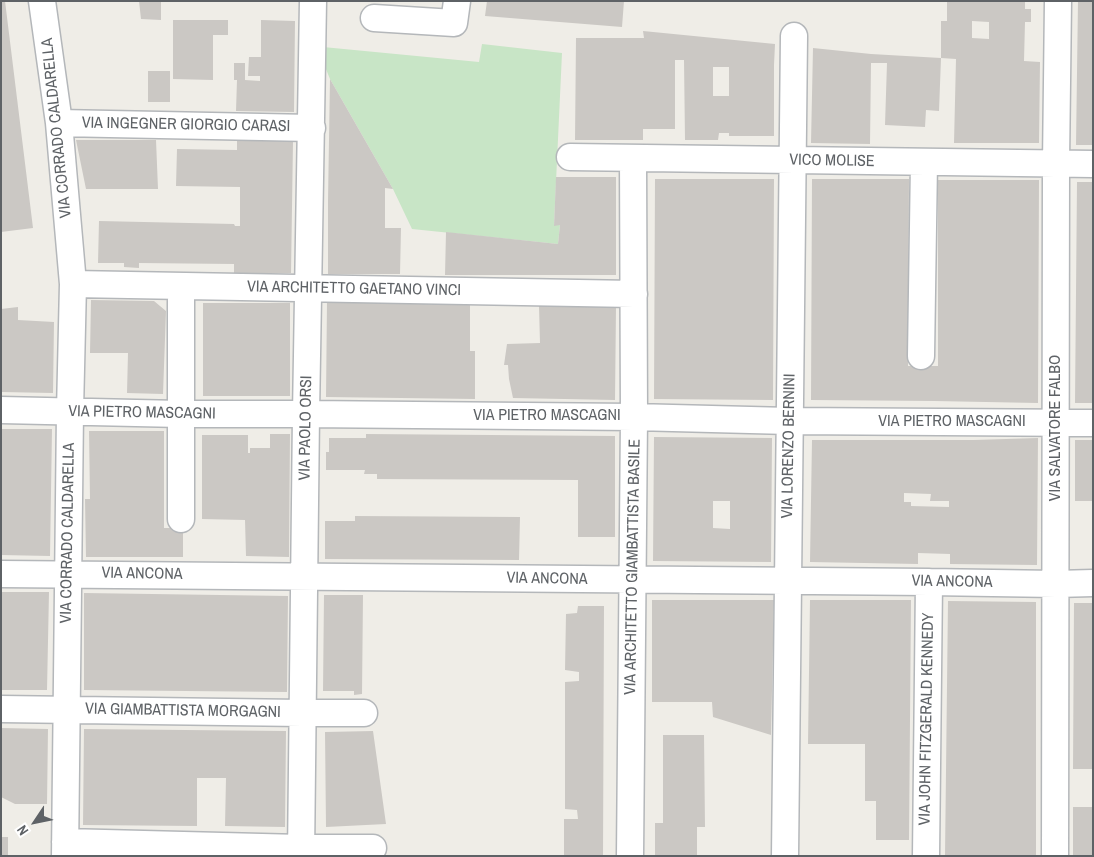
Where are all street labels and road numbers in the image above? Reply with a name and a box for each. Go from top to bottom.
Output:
street label: VIA CORRADO CALDARELLA [38,37,76,219]
street label: VIA INGEGNER GIORGIO CARASI [82,114,290,136]
street label: VICO MOLISE [789,151,875,171]
street label: VIA ARCHITETTO GAETANO VINCI [247,278,461,300]
street label: VIA SALVATORE FALBO [1046,355,1066,501]
street label: VIA LORENZO BERNINI [778,373,800,519]
street label: VIA PAOLO ORSI [295,375,317,481]
street label: VIA PIETRO MASCAGNI [68,402,216,424]
street label: VIA PIETRO MASCAGNI [473,406,621,426]
street label: VIA PIETRO MASCAGNI [878,412,1026,432]
street label: VIA ARCHITETTO GIAMBATTISTA BASILE [621,439,645,695]
street label: VIA CORRADO CALDARELLA [57,442,79,624]
street label: VIA ANCONA [101,564,183,584]
street label: VIA ANCONA [506,569,588,589]
street label: VIA ANCONA [911,572,993,592]
street label: VIA JOHN FITZGERALD KENNEDY [916,612,938,826]
street label: VIA GIAMBATTISTA MORGAGNI [85,700,281,722]

